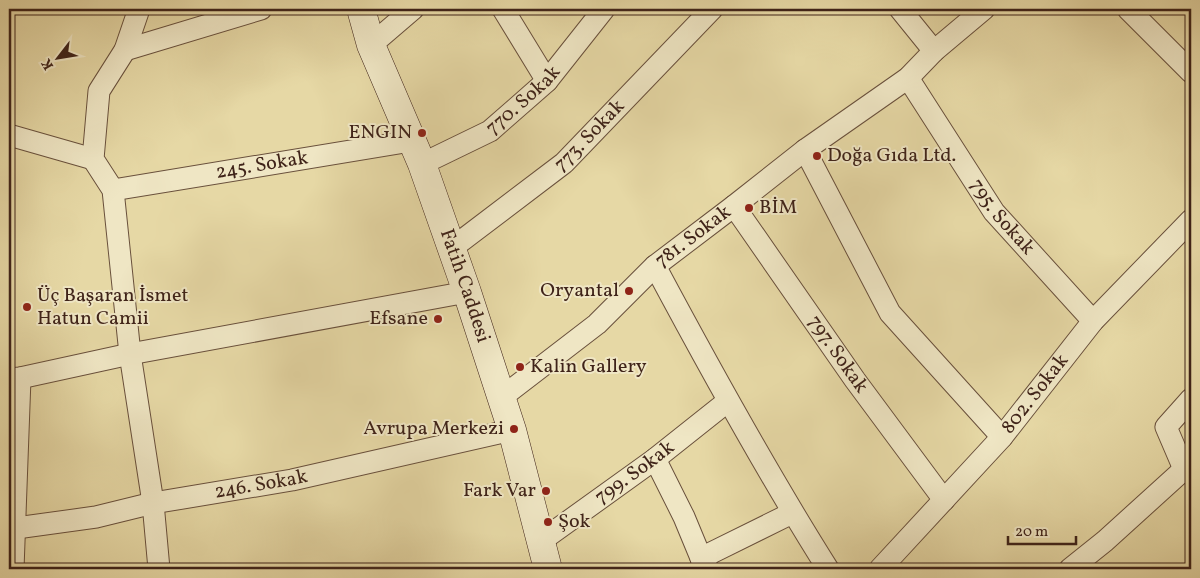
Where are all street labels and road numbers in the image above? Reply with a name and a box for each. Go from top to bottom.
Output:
street label: 770. Sokak [480,60,568,142]
street label: 773. Sokak [549,93,632,179]
street label: 245. Sokak [214,144,310,187]
street label: 795. Sokak [962,173,1041,262]
street label: 781. Sokak [649,199,737,275]
street label: Fatih Caddesi [432,225,497,347]
street label: 797. Sokak [800,310,875,400]
street label: 802. Sokak [995,348,1076,440]
street label: 799. Sokak [589,434,681,512]
street label: 246. Sokak [212,463,310,507]

